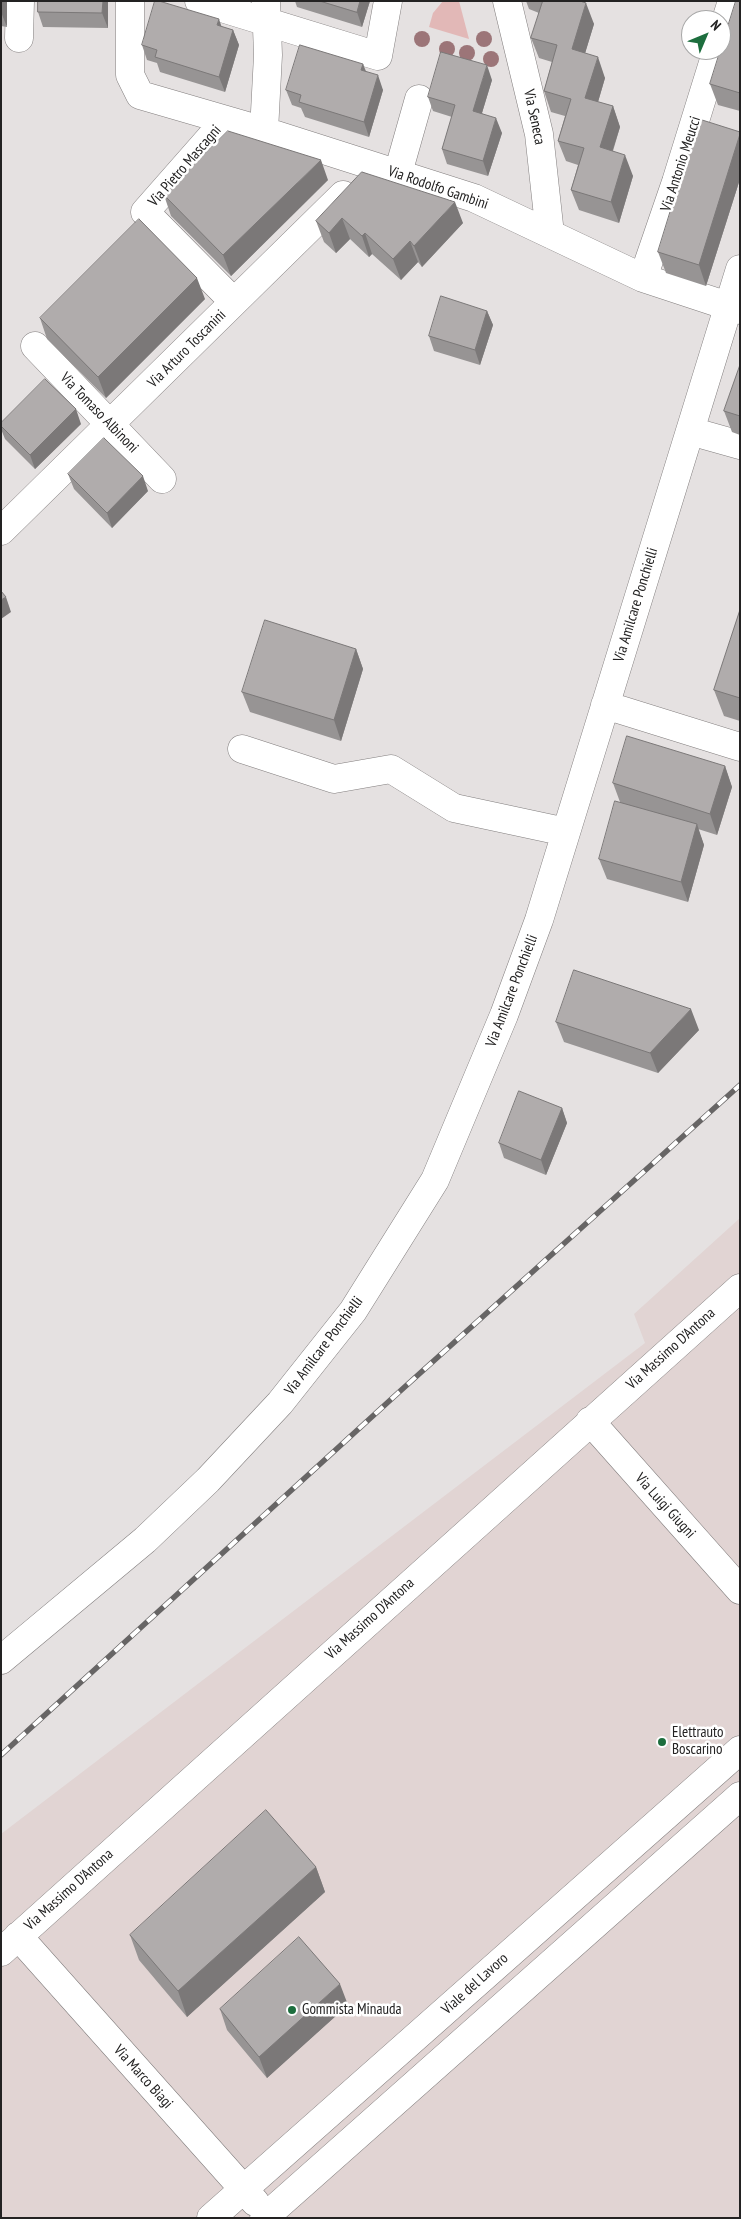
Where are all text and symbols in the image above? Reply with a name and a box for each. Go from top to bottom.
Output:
north arrow [681,10,731,60]
text: N [707,16,725,34]
street label: Via Seneca [519,88,549,146]
street label: Via Antonio Meucci [657,114,705,214]
street label: Via Pietro Mascagni [145,122,225,210]
street label: Via Rodolfo Gambini [385,162,491,214]
street label: Via Arturo Toscanini [144,306,230,392]
street label: Via Tomaso Albinoni [56,369,142,457]
street label: Via Amilcare Ponchielli [610,546,662,664]
street label: Via Amilcare Ponchielli [482,932,542,1050]
street label: Via Amilcare Ponchielli [281,1293,367,1399]
street label: Via Massimo D'Antona [623,1304,719,1394]
street label: Via Luigi Giugni [631,1470,699,1542]
street label: Via Massimo D'Antona [322,1574,418,1664]
place label: Elettrauto Boscarino [672,1724,723,1759]
marker: Elettrauto Boscarino [656,1736,668,1748]
street label: Via Massimo D'Antona [21,1845,117,1935]
street label: Viale del Lavoro [438,1949,512,2019]
place label: Gommista Minauda [302,2001,401,2019]
marker: Gommista Minauda [286,2004,298,2016]
street label: Via Marco Biagi [110,2041,176,2113]

